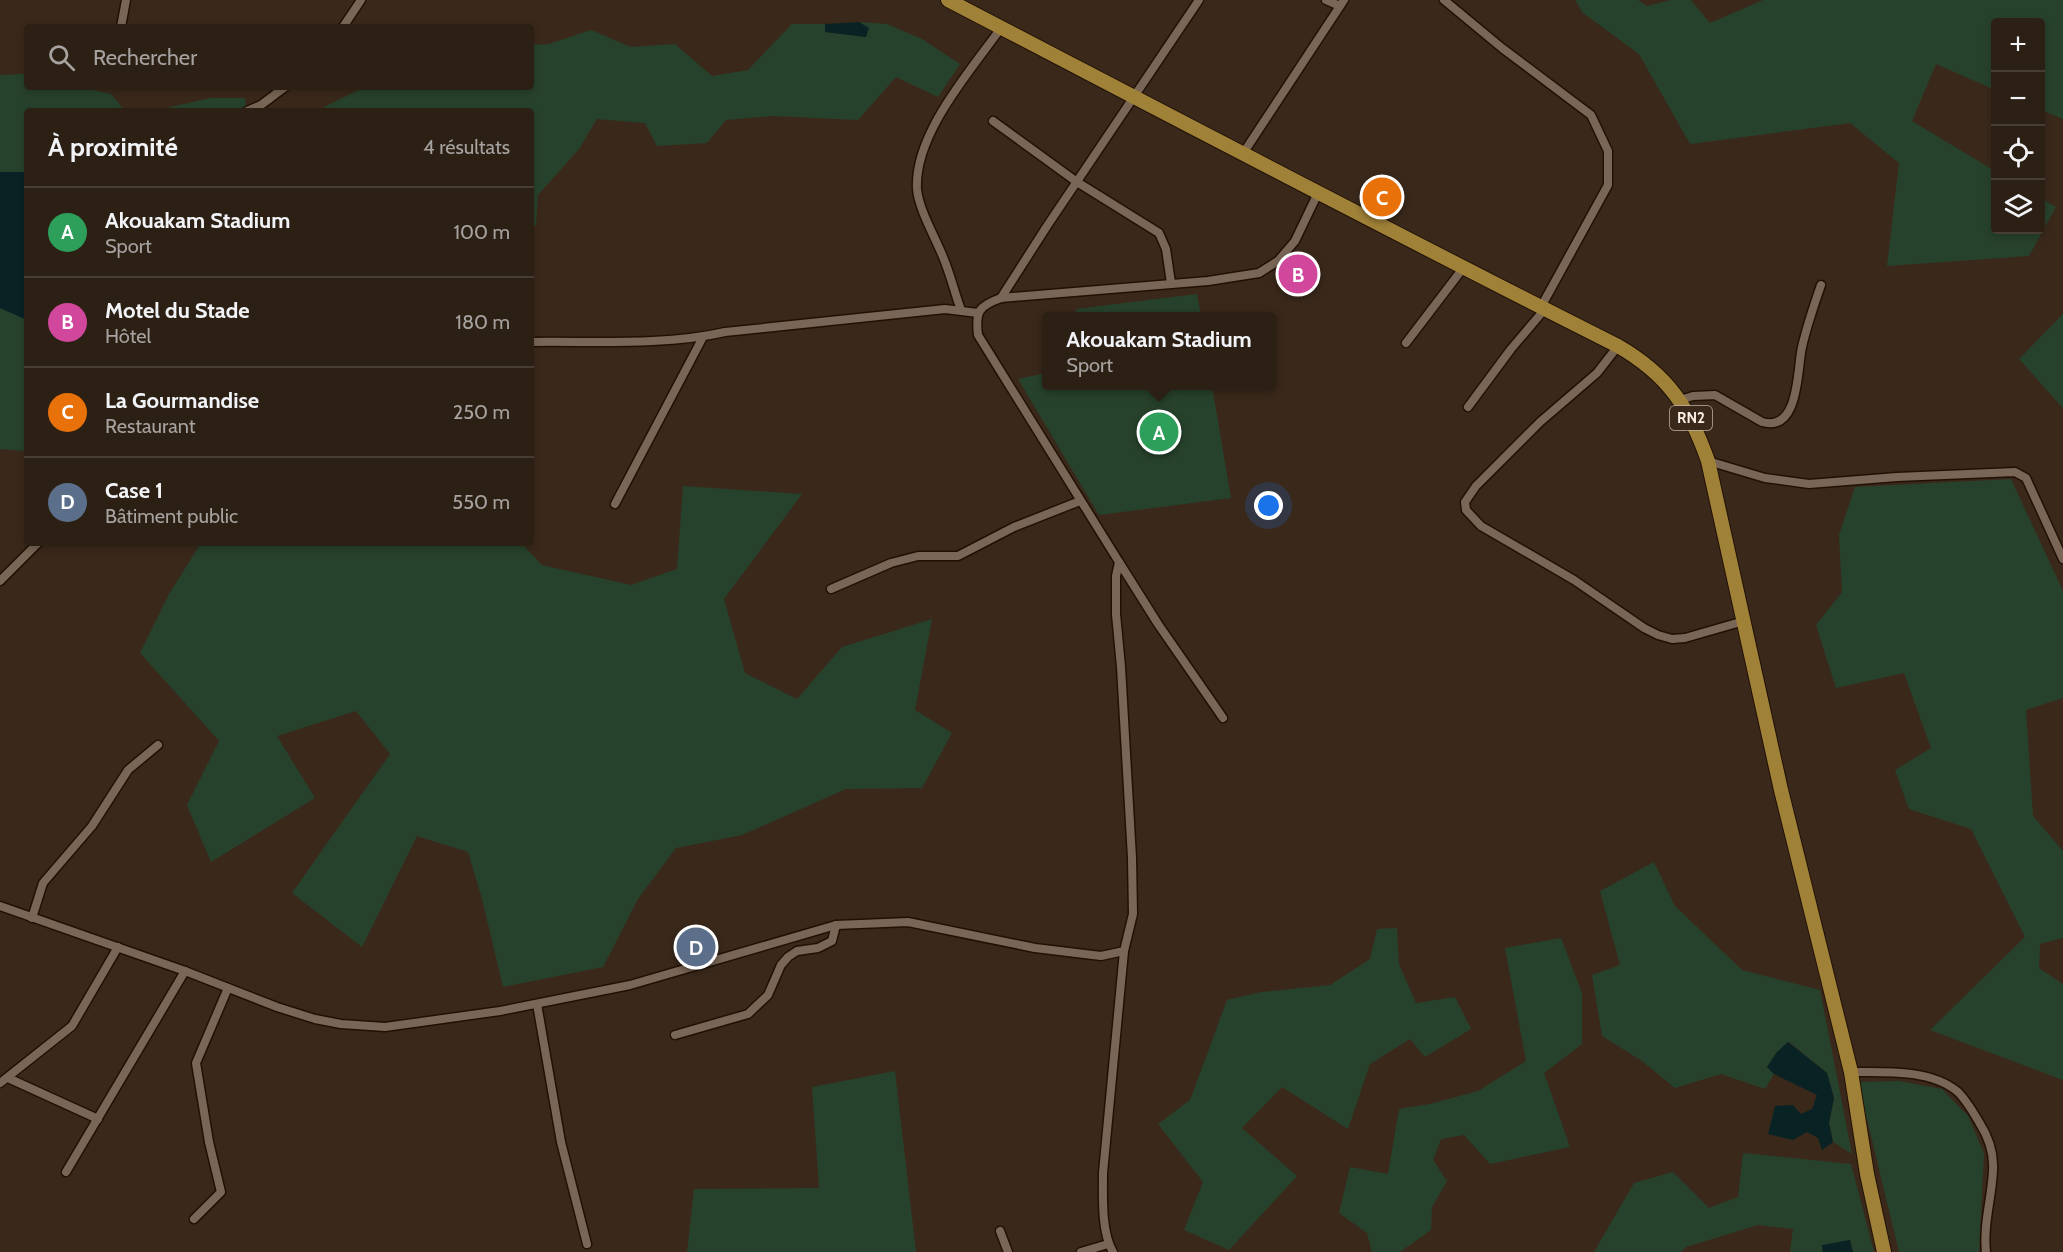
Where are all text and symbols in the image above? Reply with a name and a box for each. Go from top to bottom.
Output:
map controls [1991,18,2045,234]
button: + [1991,18,2045,72]
search box [24,24,534,90]
icon: search [45,41,78,74]
text: Rechercher [93,44,197,71]
button: − [1991,72,2045,126]
button: locate [1991,126,2045,180]
text: À proximité [48,131,178,163]
text: 4 résultats [423,135,510,159]
pin: C [1362,174,1402,220]
button: layers [1991,180,2045,234]
text: Akouakam Stadium [105,207,290,234]
text: A [61,220,74,244]
text: 100 m [454,220,510,244]
text: Sport [105,234,152,258]
pin: B [1278,252,1318,296]
text: Motel du Stade [105,297,250,324]
text: B [61,310,74,334]
text: 180 m [455,310,510,334]
popup [1042,312,1276,390]
text: Hôtel [105,324,151,348]
text: Akouakam Stadium [1066,326,1252,353]
text: Sport [1066,353,1113,377]
text: La Gourmandise [105,387,259,414]
text: C [61,400,74,424]
text: 250 m [453,400,510,424]
road number: RN2 [1670,406,1712,430]
pin: A [1140,410,1178,454]
text: Restaurant [105,414,196,438]
text: Case 1 [105,477,163,504]
text: D [60,490,75,514]
text: 550 m [452,490,510,514]
your location [1254,491,1283,520]
text: Bâtiment public [105,504,238,528]
pin: D [676,924,716,970]

